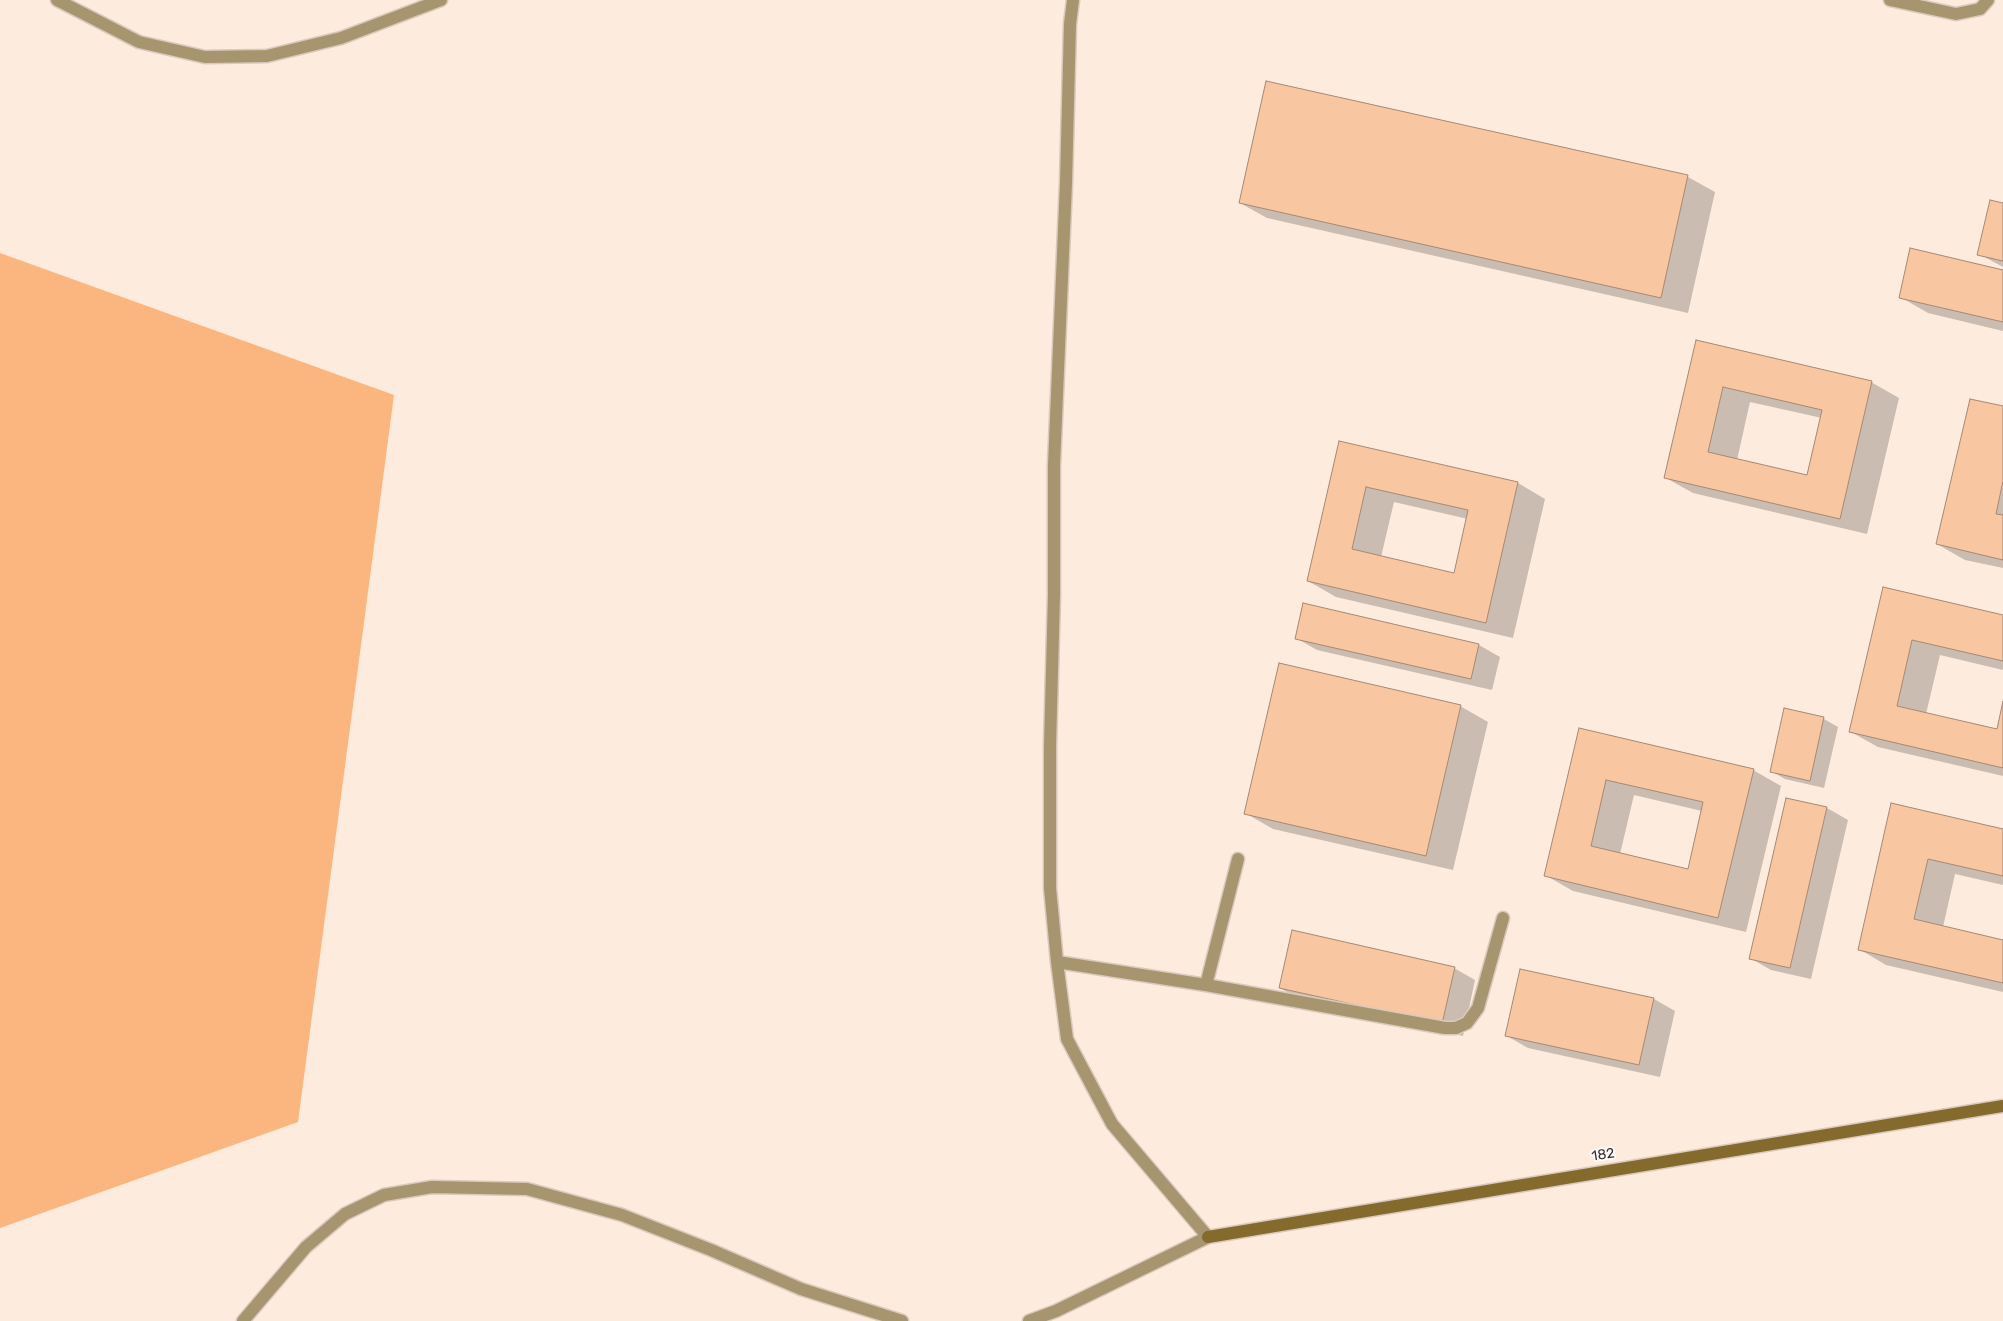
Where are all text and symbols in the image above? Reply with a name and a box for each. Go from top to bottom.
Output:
street label: 182 [1590,1145,1616,1165]

